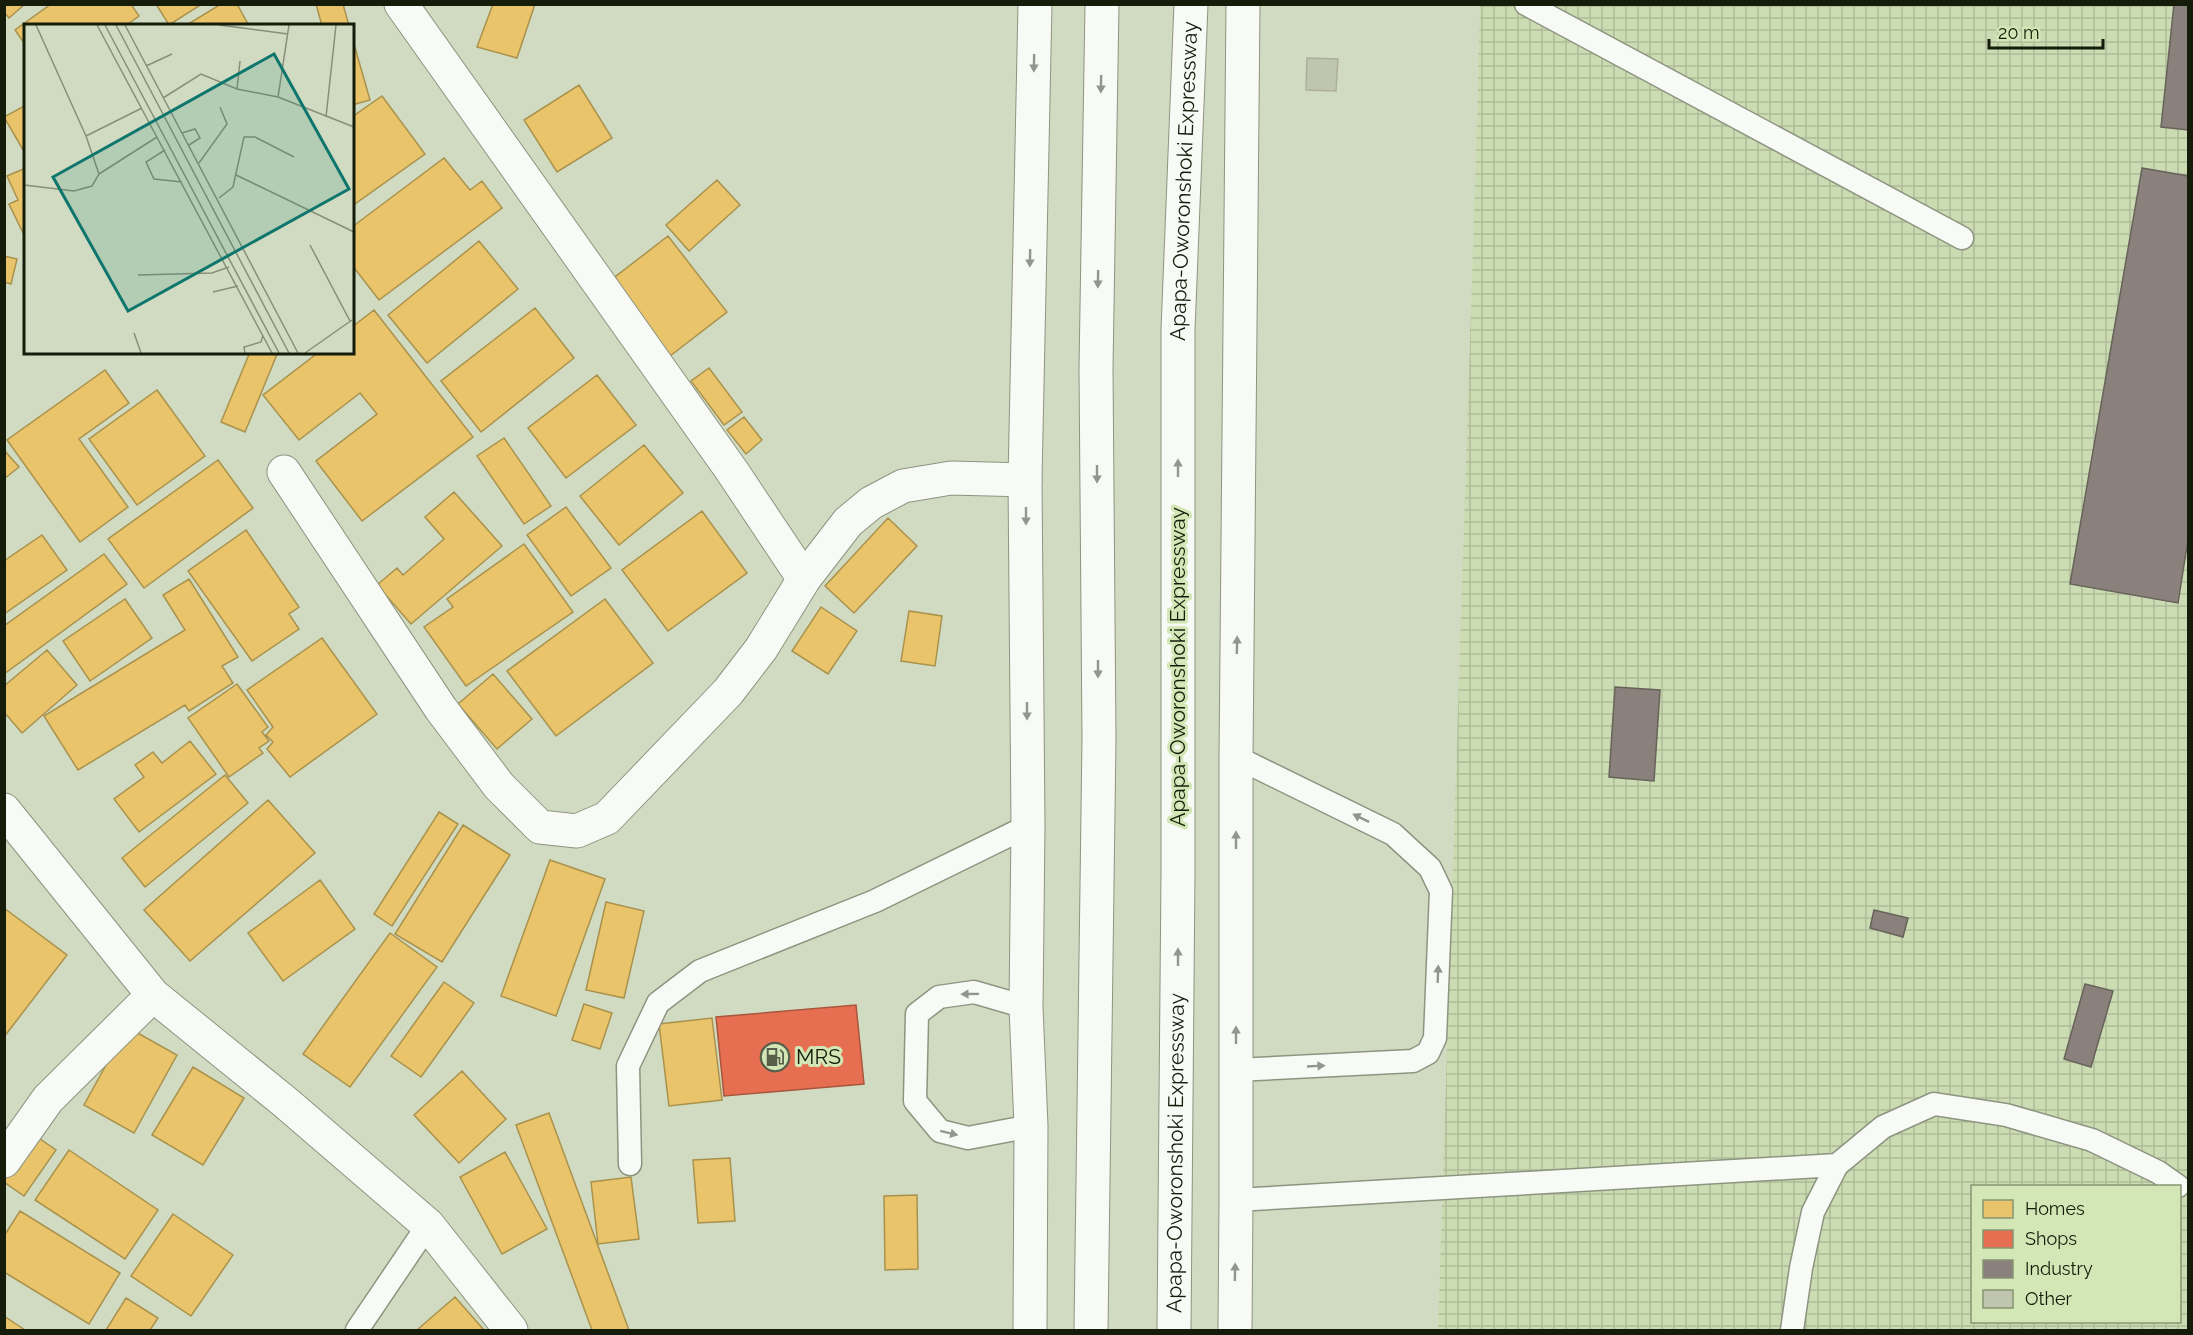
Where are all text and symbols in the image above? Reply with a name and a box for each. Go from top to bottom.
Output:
scale bar [1989,12,2103,50]
street label: Apapa-Oworonshoki Expressway [1165,21,1202,341]
text: 20 m [1998,22,2040,43]
inset map [24,24,354,354]
one-way arrow [1029,53,1038,72]
one-way arrow [1096,74,1106,93]
one-way arrow [1025,248,1035,267]
one-way arrow [1093,269,1102,288]
one-way arrow [1173,459,1183,478]
one-way arrow [1092,464,1102,483]
one-way arrow [1021,506,1030,525]
street label: Apapa-Oworonshoki Expressway [1165,507,1190,827]
one-way arrow [1232,636,1242,655]
one-way arrow [1093,659,1103,678]
one-way arrow [1022,701,1032,720]
one-way arrow [1353,813,1370,822]
one-way arrow [1231,831,1241,850]
one-way arrow [1173,948,1183,967]
one-way arrow [1433,965,1443,984]
one-way arrow [960,989,979,999]
street label: Apapa-Oworonshoki Expressway [1161,993,1189,1313]
one-way arrow [1231,1026,1241,1045]
fuel station icon: MRS [759,1041,791,1073]
place label: MRS [796,1044,841,1069]
one-way arrow [1306,1061,1325,1070]
one-way arrow [940,1129,958,1139]
legend [1971,1185,2181,1323]
text: Homes [2025,1198,2085,1219]
text: Shops [2025,1228,2077,1249]
text: Industry [2025,1258,2093,1279]
one-way arrow [1231,1263,1240,1282]
text: Other [2025,1288,2073,1309]

